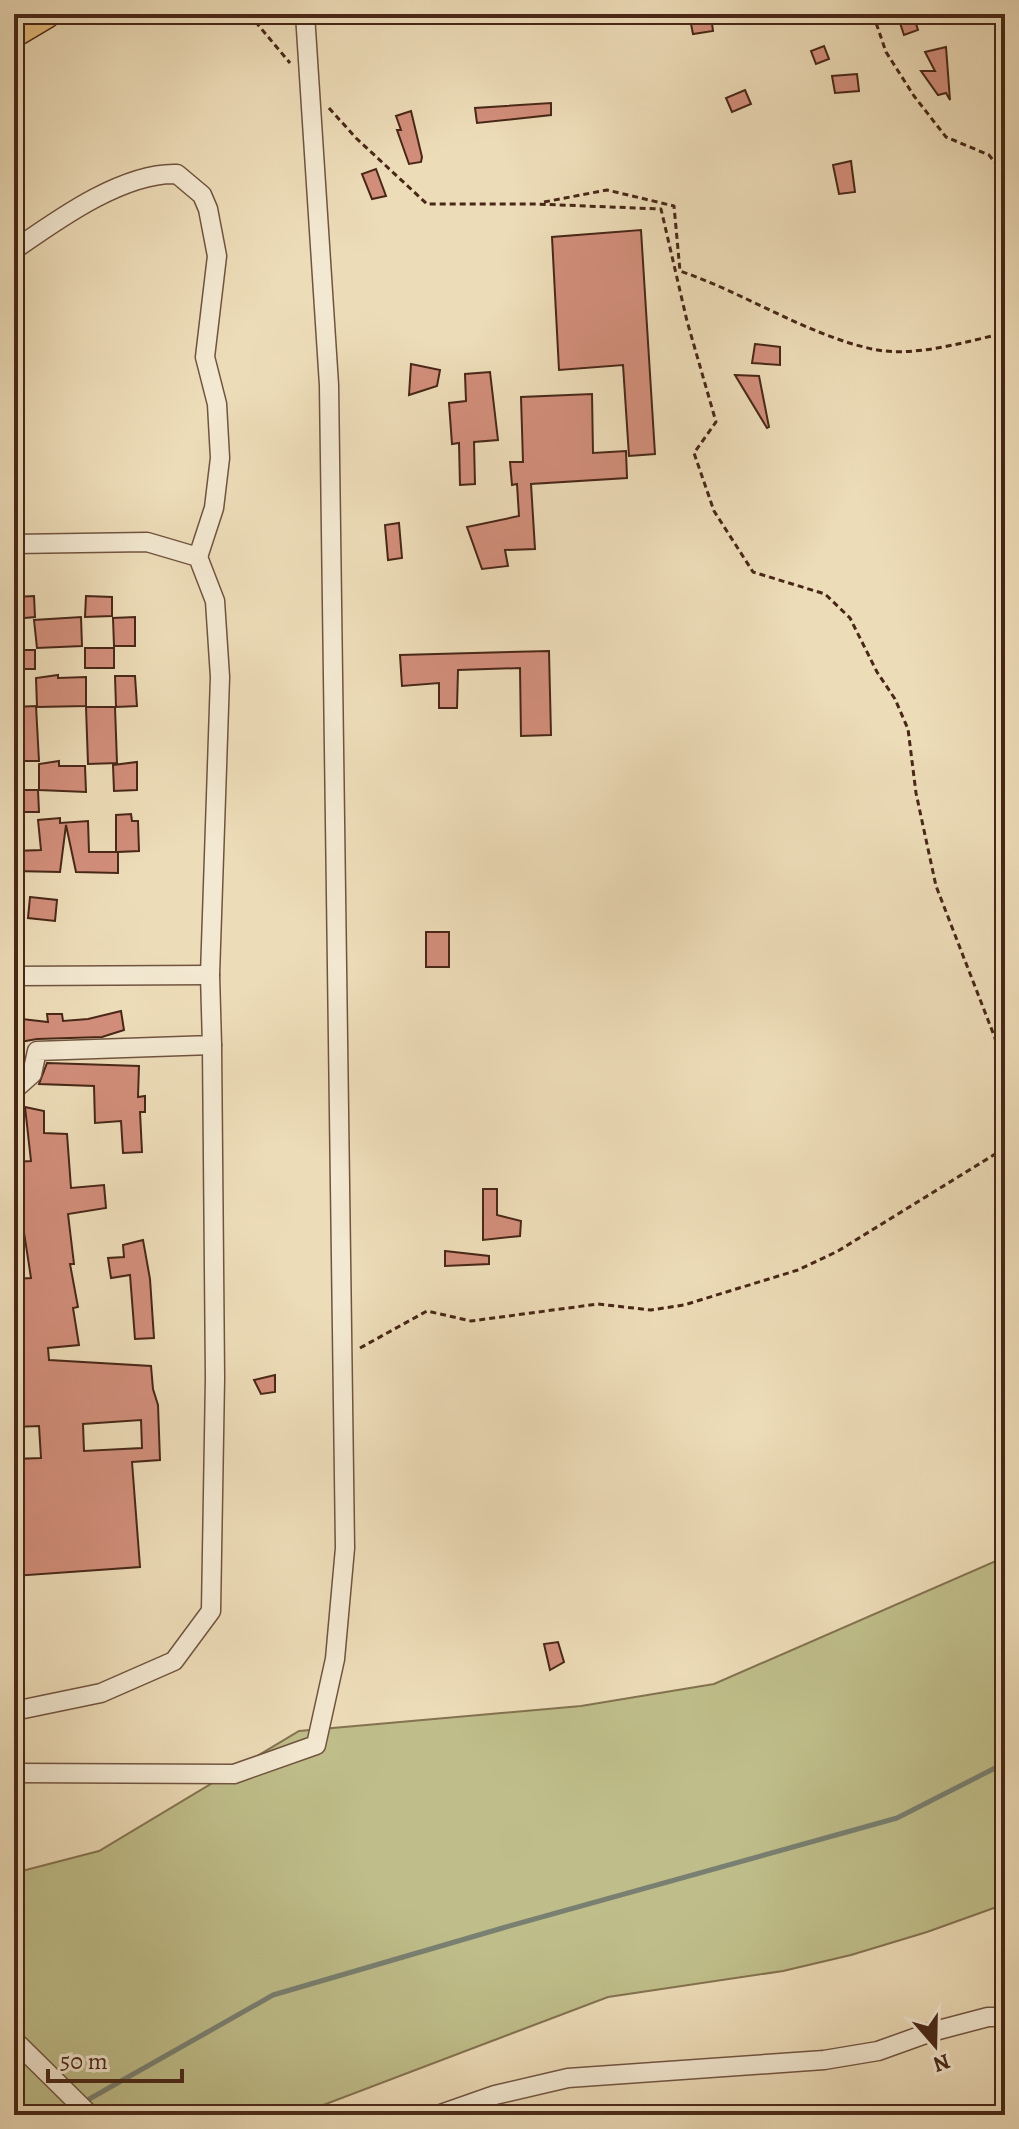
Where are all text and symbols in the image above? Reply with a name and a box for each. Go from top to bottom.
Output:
north arrow [895,2005,975,2085]
scale bar [48,2033,182,2083]
text: 50 m [60,2045,108,2077]
text: N [929,2046,954,2080]

